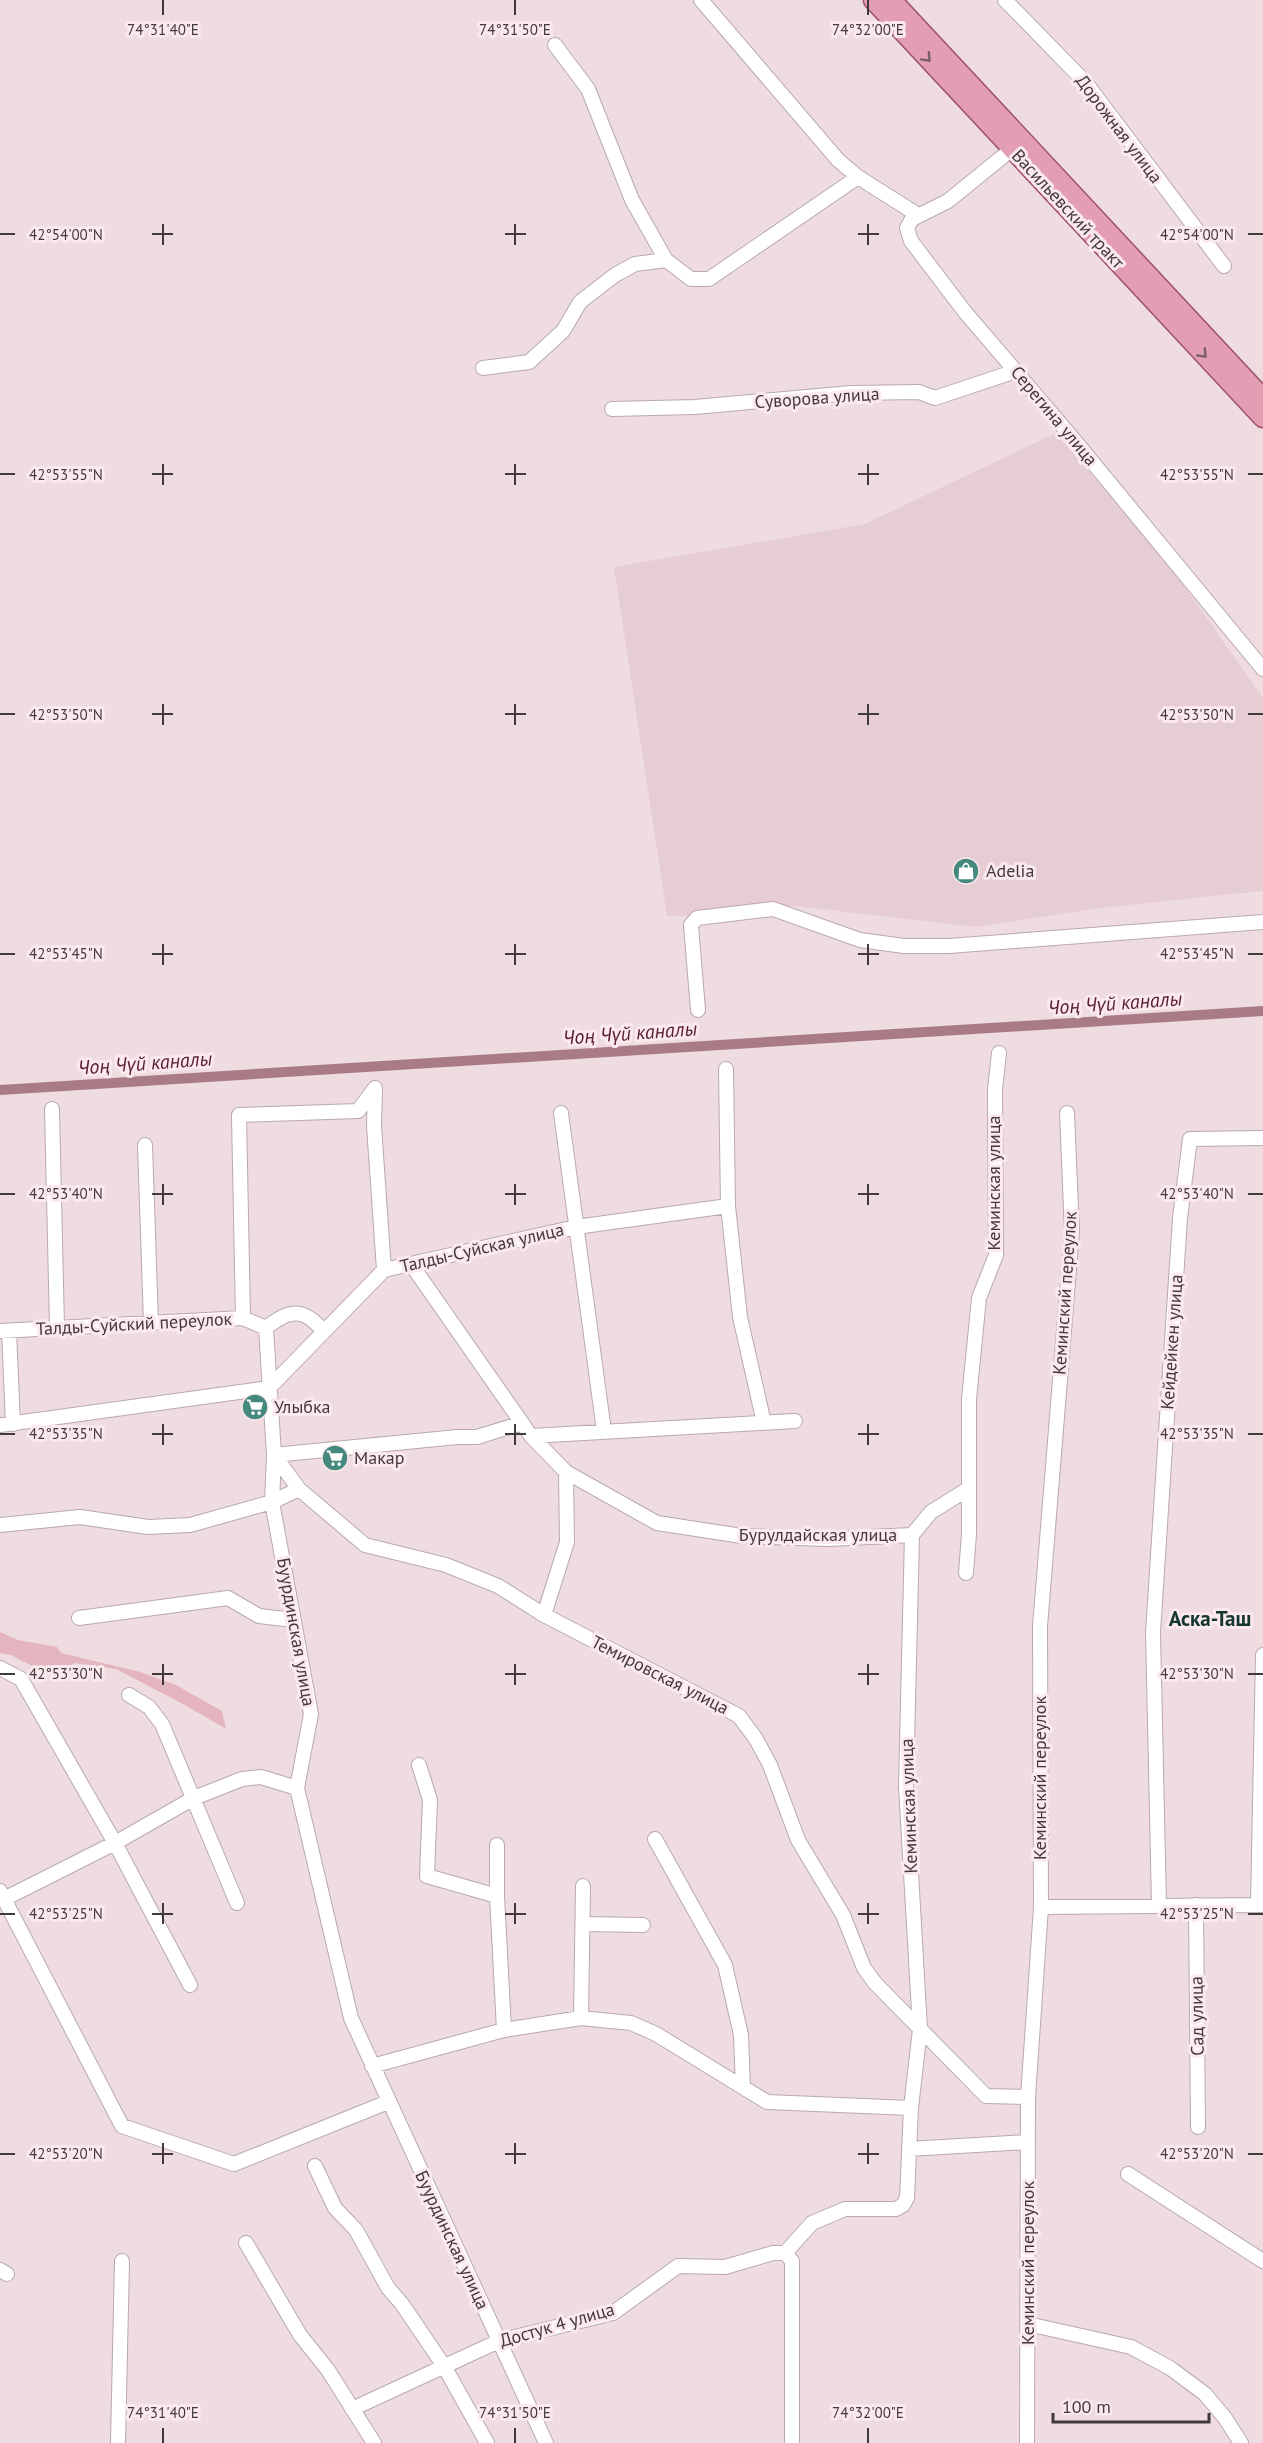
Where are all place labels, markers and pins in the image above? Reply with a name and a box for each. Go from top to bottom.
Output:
shop icon: Adelia [951,856,981,886]
place label: Adelia [986,859,1034,882]
supermarket icon: Улыбка [240,1392,270,1422]
place label: Улыбка [274,1395,330,1418]
supermarket icon: Макар [320,1443,350,1473]
place label: Макар [354,1446,404,1469]

